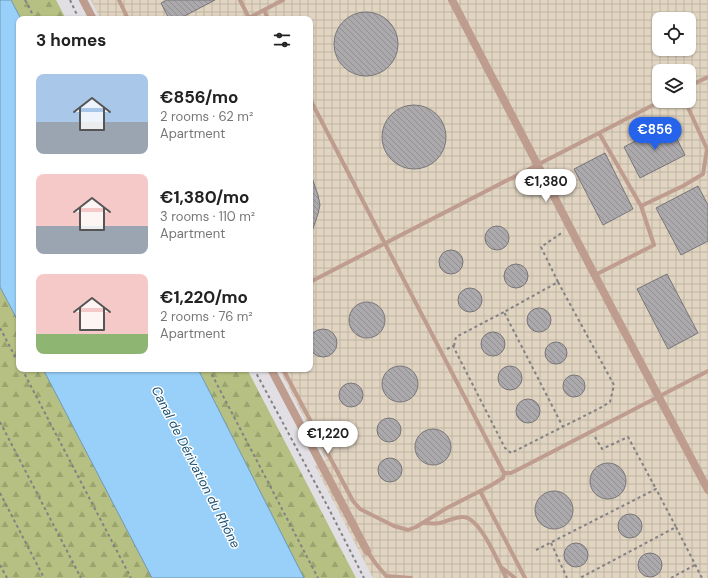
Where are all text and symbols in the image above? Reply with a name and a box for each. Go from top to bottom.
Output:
map controls [652,12,696,108]
button: locate [652,12,696,56]
text: 3 homes [36,29,106,51]
icon: filters [271,29,293,51]
button: layers [652,64,696,108]
text: €856/mo [160,86,238,108]
icon: home [68,90,116,138]
text: 2 rooms · 62 m² [160,108,253,125]
pin: €856 [631,117,679,151]
text: €856 [638,121,672,138]
text: Apartment [160,125,225,142]
pin: €1,380 [513,169,579,203]
text: €1,380 [524,173,568,190]
text: €1,380/mo [160,186,249,208]
icon: home [68,190,116,238]
text: 3 rooms · 110 m² [160,208,255,225]
text: Apartment [160,225,225,242]
text: €1,220/mo [160,286,248,308]
icon: home [68,290,116,338]
text: 2 rooms · 76 m² [160,308,253,325]
text: Apartment [160,325,225,342]
water label: Canal de Dérivation du Rhône [148,383,244,551]
pin: €1,220 [295,421,361,455]
text: €1,220 [307,425,349,442]

